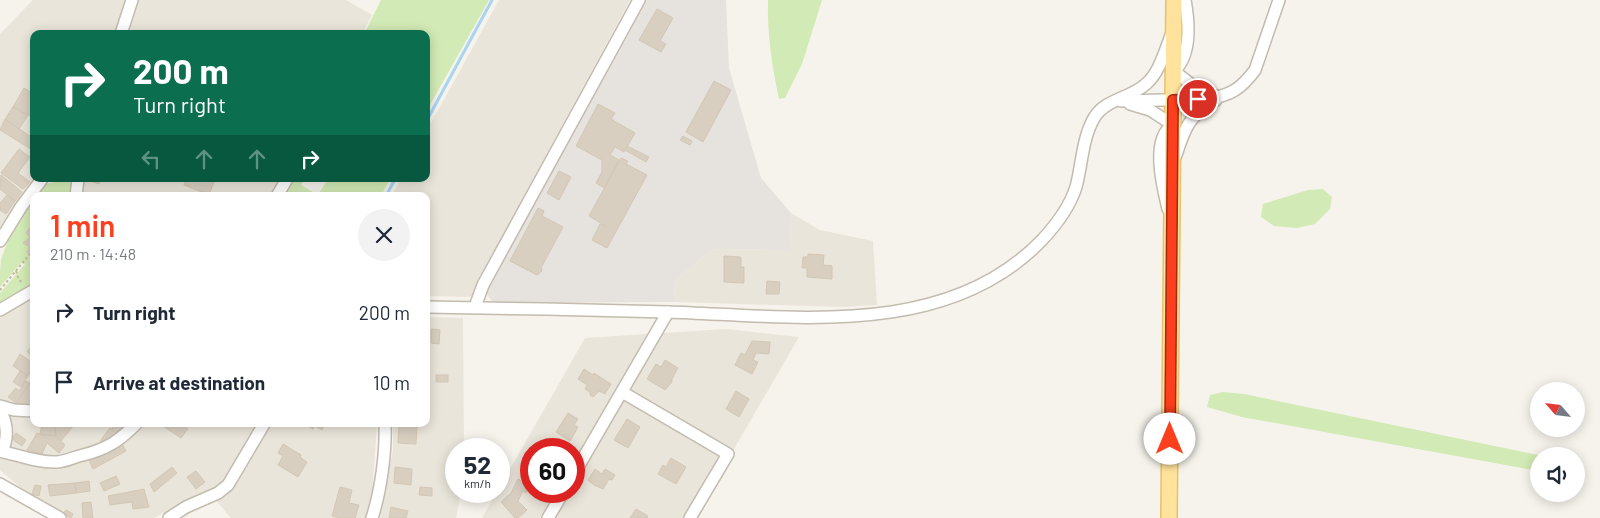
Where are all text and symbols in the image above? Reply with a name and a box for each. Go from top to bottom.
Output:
text: 200 m [133,49,229,91]
icon: right [50,50,115,115]
pin [1177,78,1219,120]
icon: arrive [1184,85,1212,113]
text: Turn right [133,91,226,117]
icon: left [137,145,165,173]
icon: ahead [190,145,218,173]
icon: ahead [243,145,271,173]
icon: right [296,145,324,173]
text: 1 min [50,207,115,243]
button: close [358,209,410,261]
text: 210 m · 14:48 [50,244,136,263]
icon: right [50,298,78,326]
text: Turn right [93,301,175,324]
text: 200 m [359,301,410,324]
icon: arrive [50,368,78,396]
text: Arrive at destination [93,371,265,394]
text: 10 m [373,371,410,394]
north arrow [1530,382,1585,438]
map controls [1530,382,1585,502]
position arrow [1143,412,1195,464]
speed limit sign: 60 [520,438,585,503]
button: sound [1530,447,1585,502]
text: 52 [464,449,491,479]
text: km/h [464,476,491,490]

